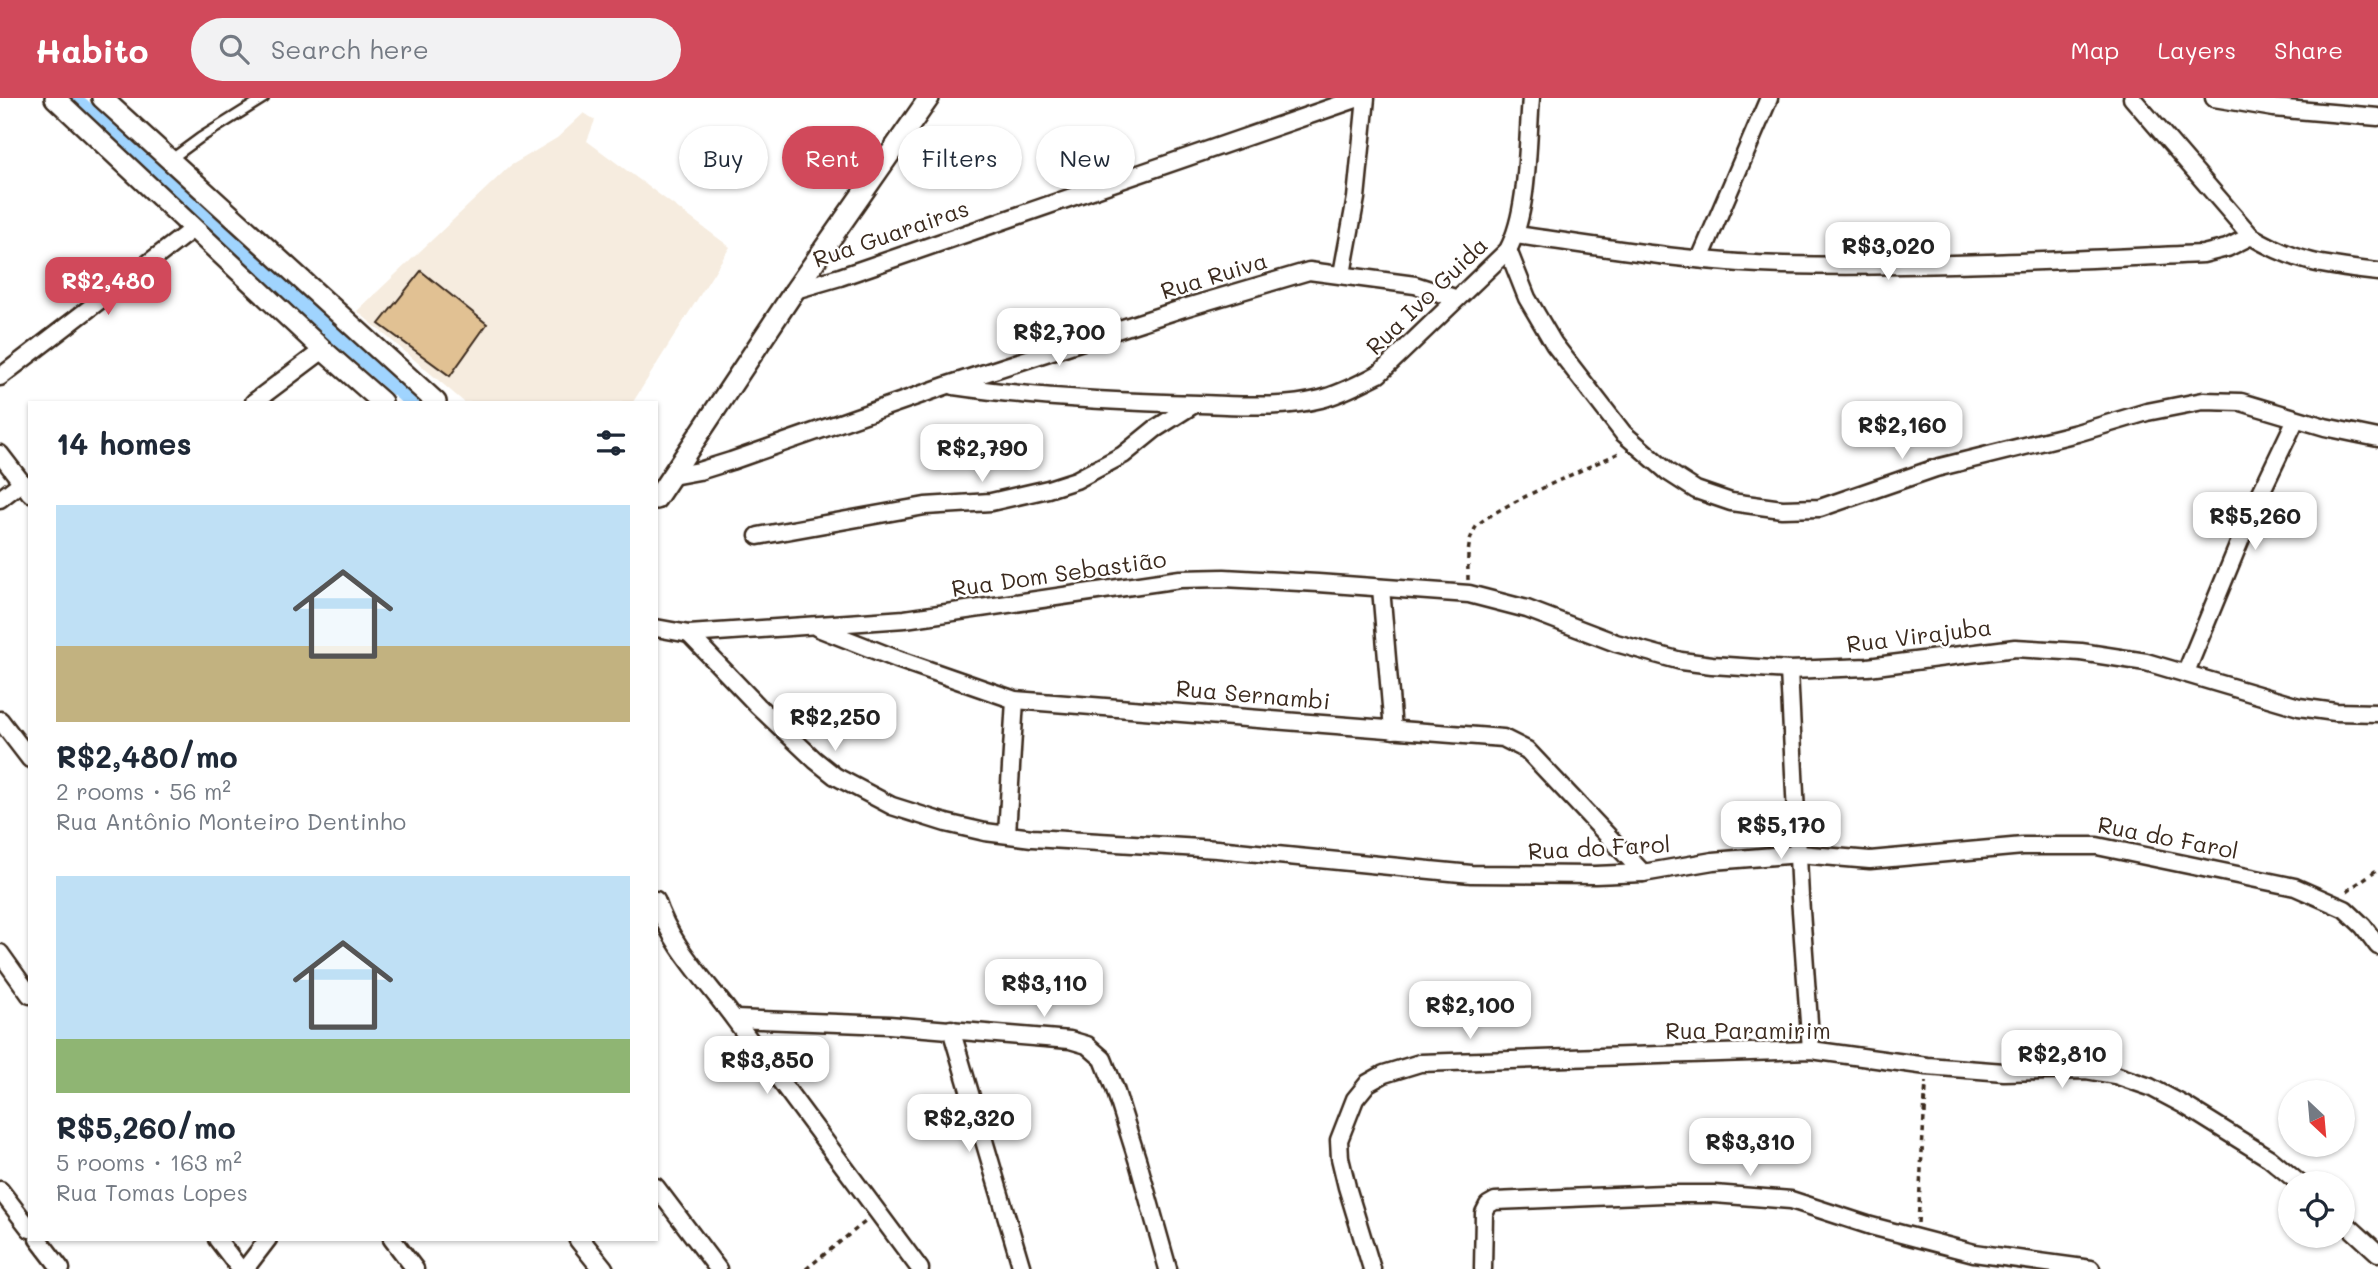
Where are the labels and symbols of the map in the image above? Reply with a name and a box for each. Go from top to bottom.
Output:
street label: Rua Guarairas [809,192,973,274]
pin: R$3,020 [1823,222,1953,282]
street label: Rua Ivo Guida [1359,230,1493,361]
street label: Rua Ruiva [1157,245,1271,305]
pin: R$2,480 [43,258,173,317]
pin: R$2,700 [994,308,1124,368]
pin: R$2,160 [1837,402,1967,461]
pin: R$2,790 [917,424,1047,484]
pin: R$5,260 [2190,492,2320,552]
street label: Rua Dom Sebastião [950,543,1168,603]
street label: Rua Virajuba [1845,611,1993,659]
street label: Rua Sernambi [1175,672,1332,716]
pin: R$2,250 [770,694,900,753]
pin: R$5,170 [1716,802,1846,861]
street label: Rua do Farol [2095,809,2241,865]
street label: Rua do Farol [1527,828,1671,866]
pin: R$3,110 [979,960,1109,1019]
pin: R$2,100 [1405,982,1535,1041]
street label: Rua Paramirim [1665,1015,1831,1045]
pin: R$2,810 [1997,1030,2127,1090]
pin: R$3,850 [702,1037,832,1096]
north arrow [2278,1080,2356,1157]
pin: R$2,320 [904,1094,1034,1154]
pin: R$3,310 [1685,1118,1815,1178]

